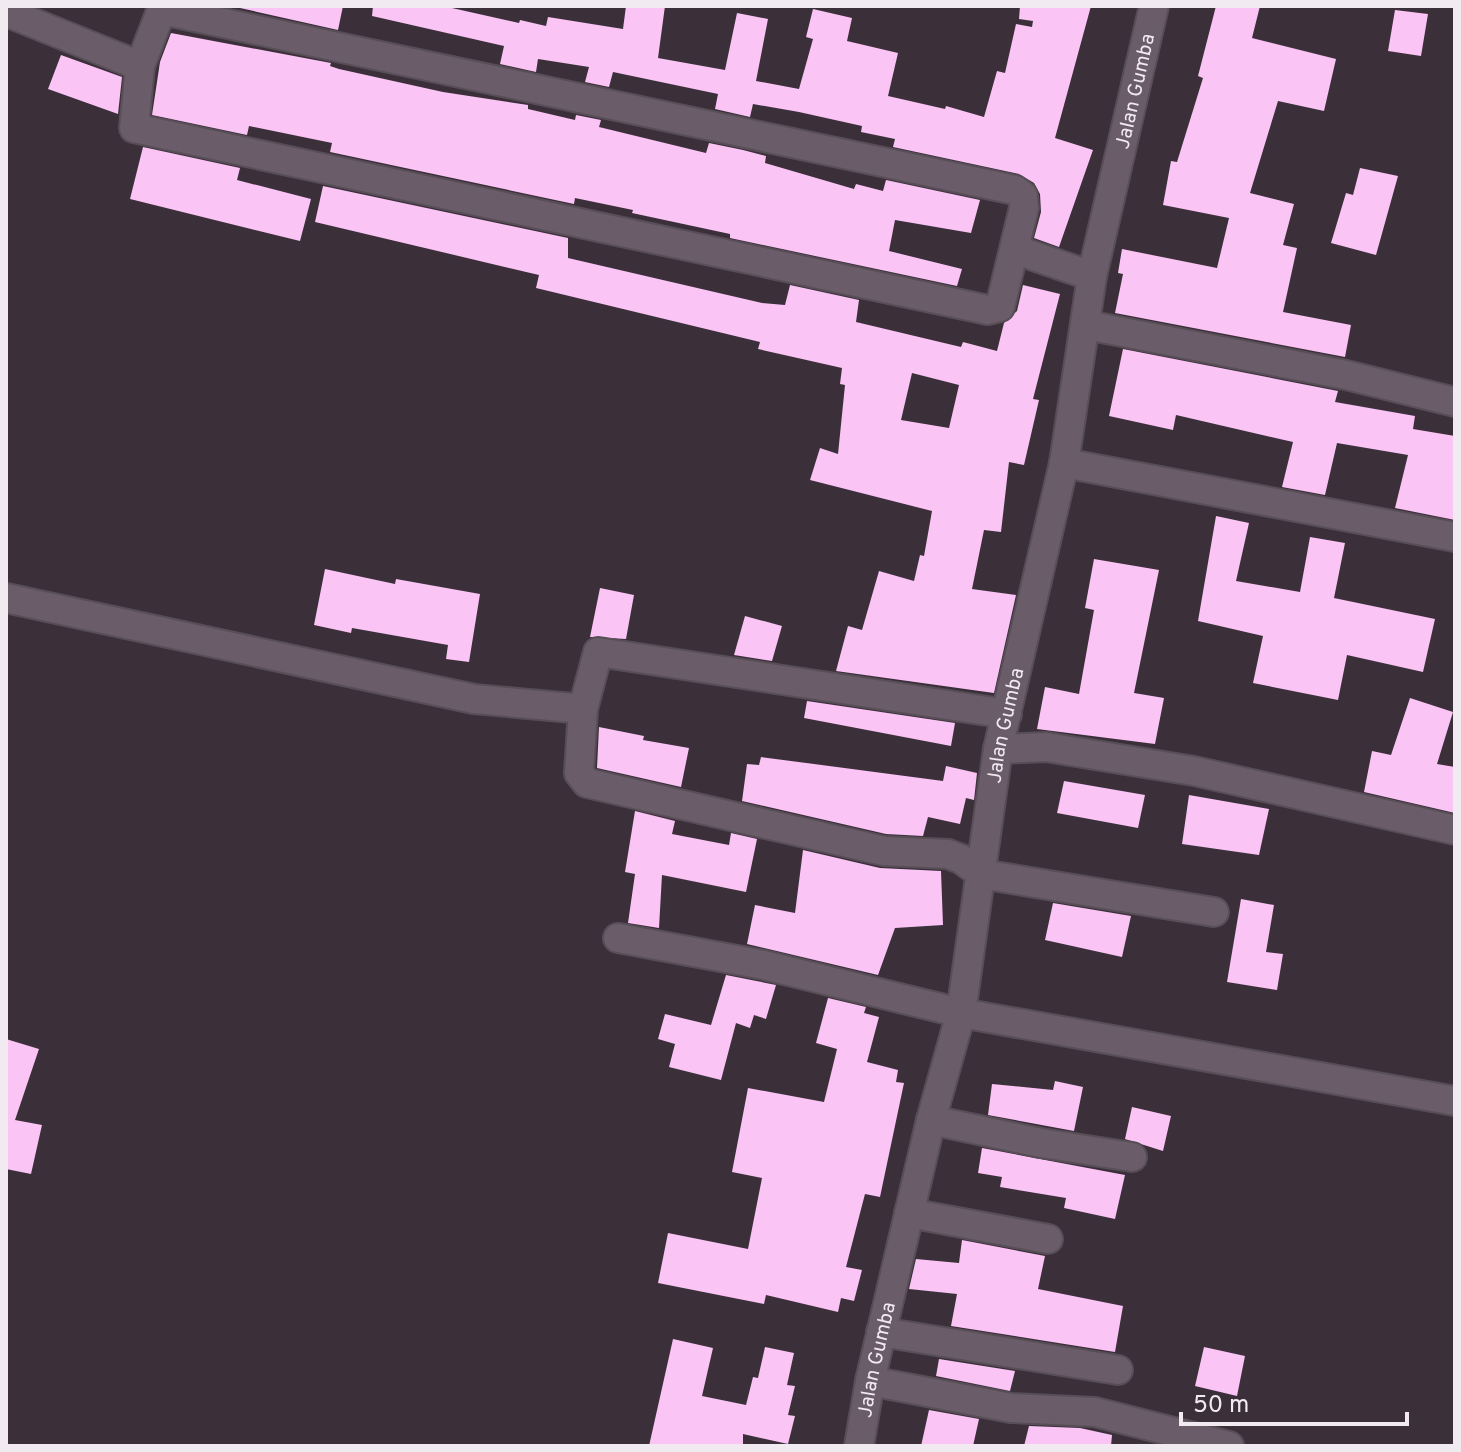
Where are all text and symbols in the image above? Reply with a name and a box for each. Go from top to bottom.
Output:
street label: Jalan Gumba [1111,31,1162,152]
street label: Jalan Gumba [982,665,1031,785]
street label: Jalan Gumba [853,1300,903,1420]
scale bar [1181,1376,1407,1426]
text: 50 m [1193,1391,1249,1421]

